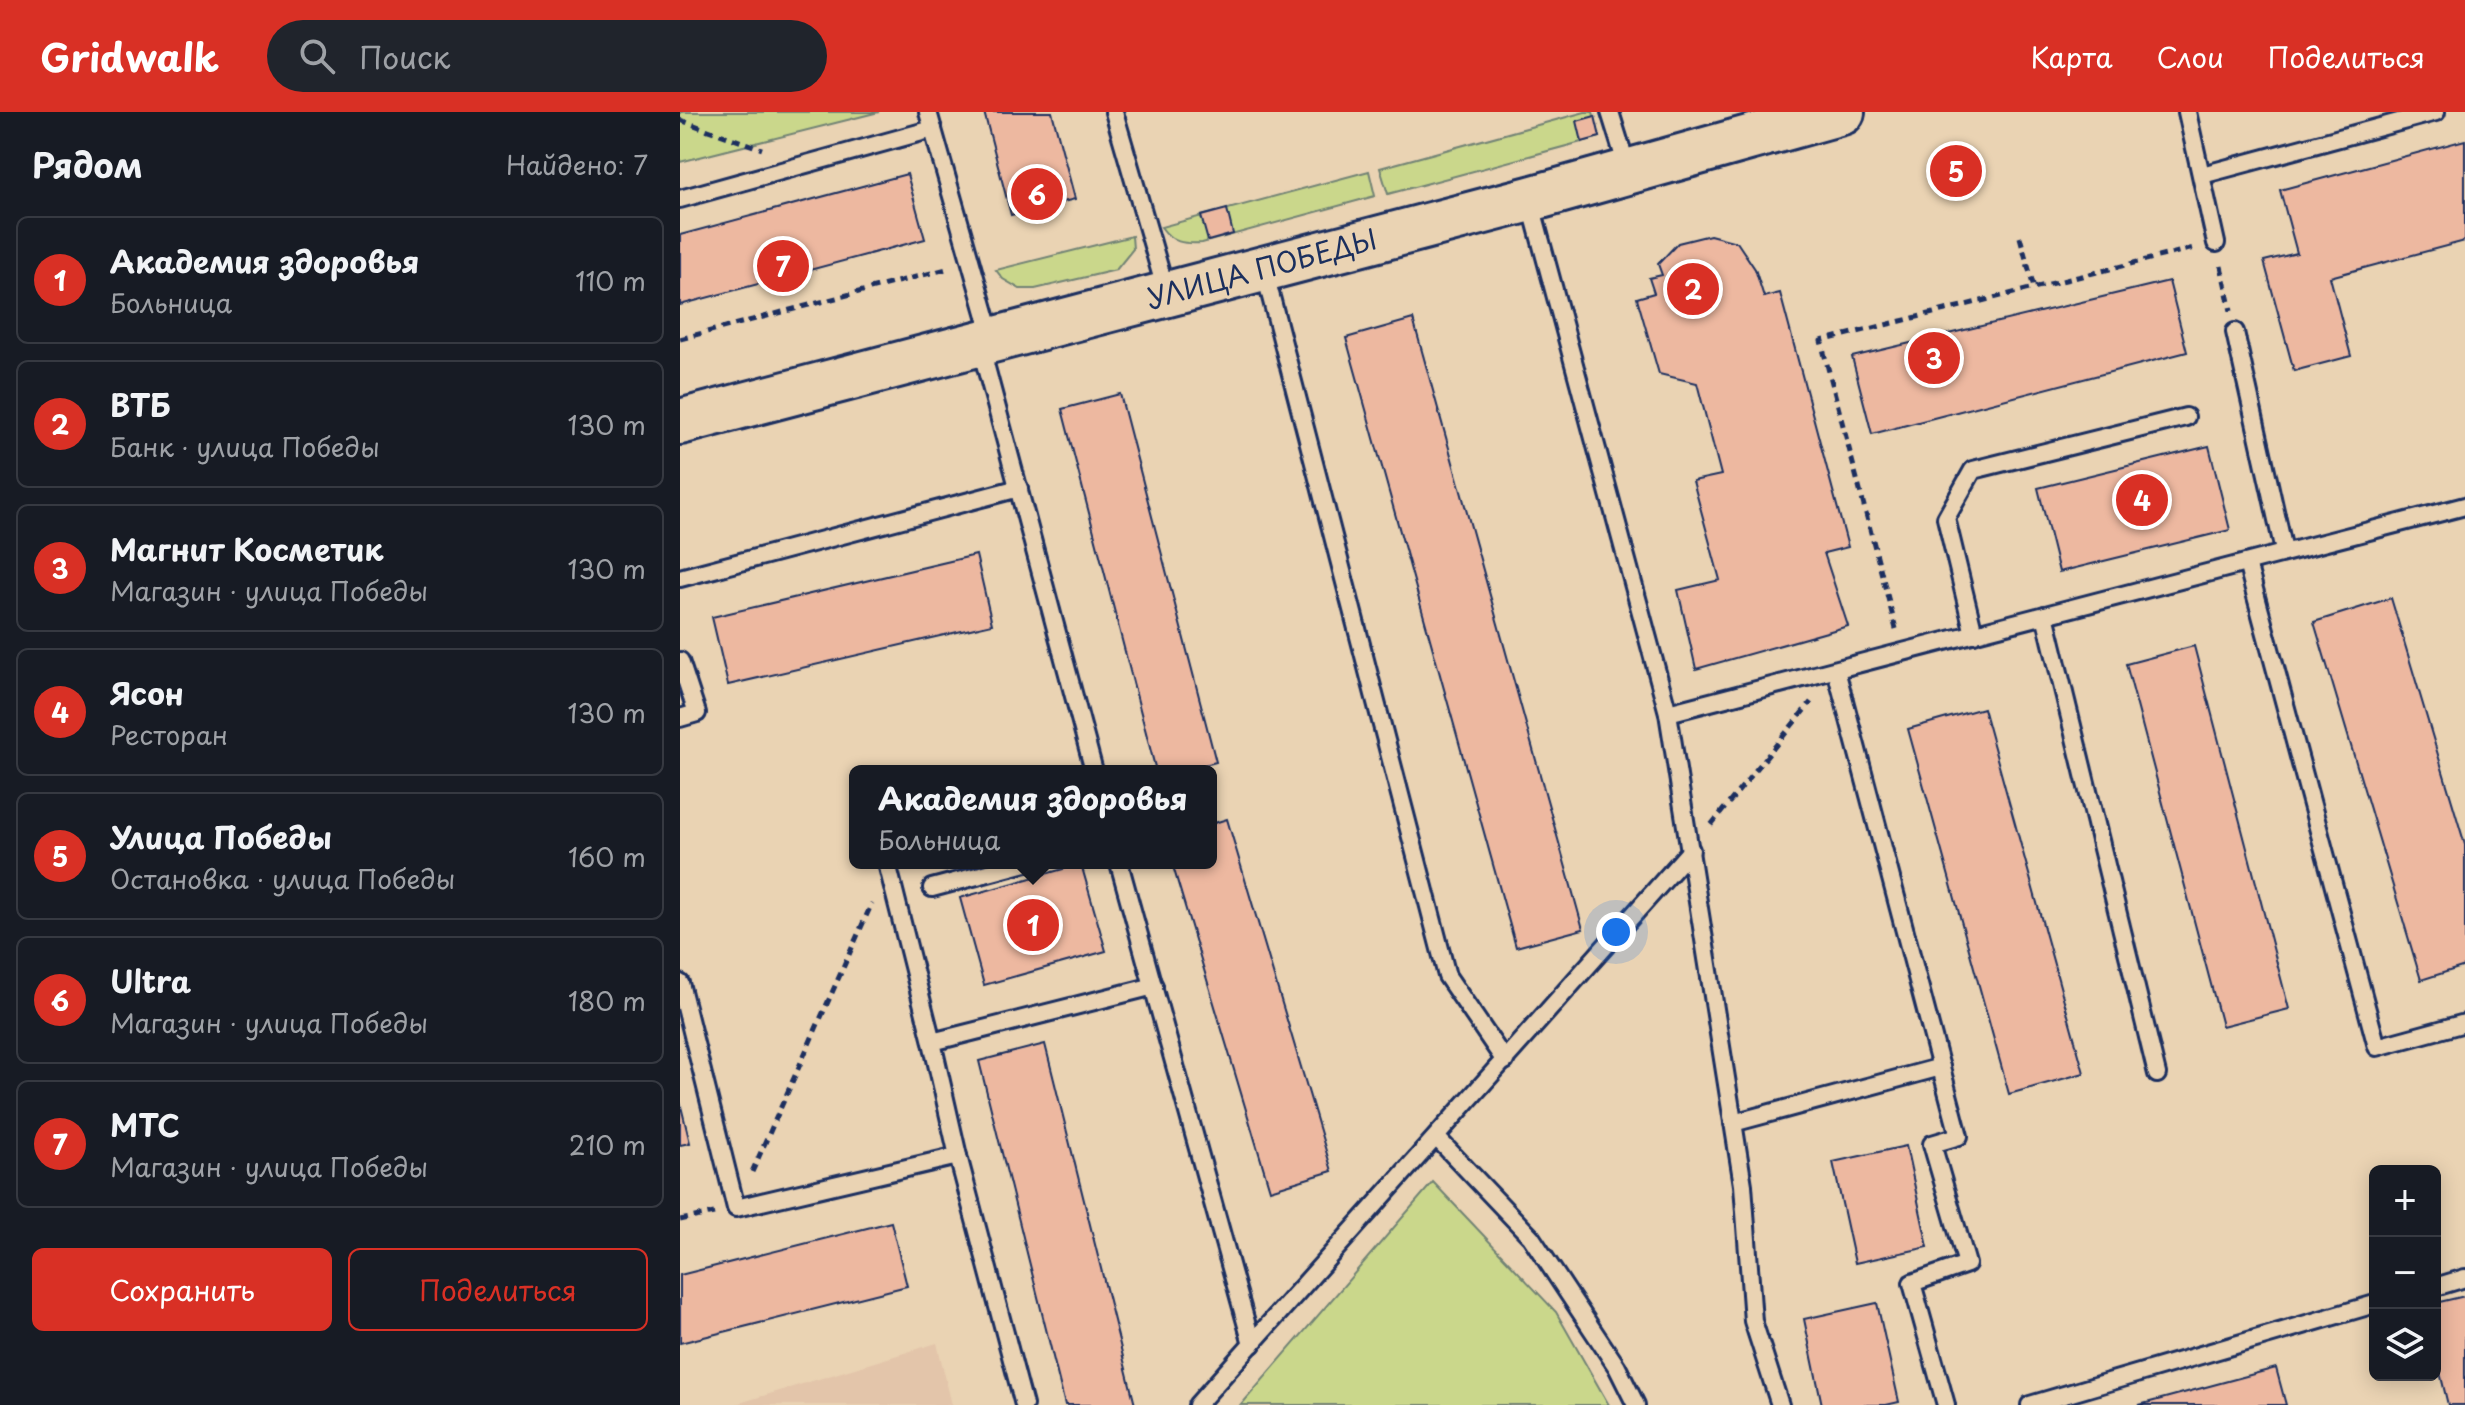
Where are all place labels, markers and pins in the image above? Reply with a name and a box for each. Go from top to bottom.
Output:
pin: 5 [1930,141,1982,201]
pin: 6 [1011,164,1063,224]
pin: 7 [757,236,809,296]
pin: 2 [1667,259,1719,319]
pin: 3 [1908,328,1960,388]
pin: 4 [2116,470,2168,530]
pin: 1 [1007,895,1059,955]

